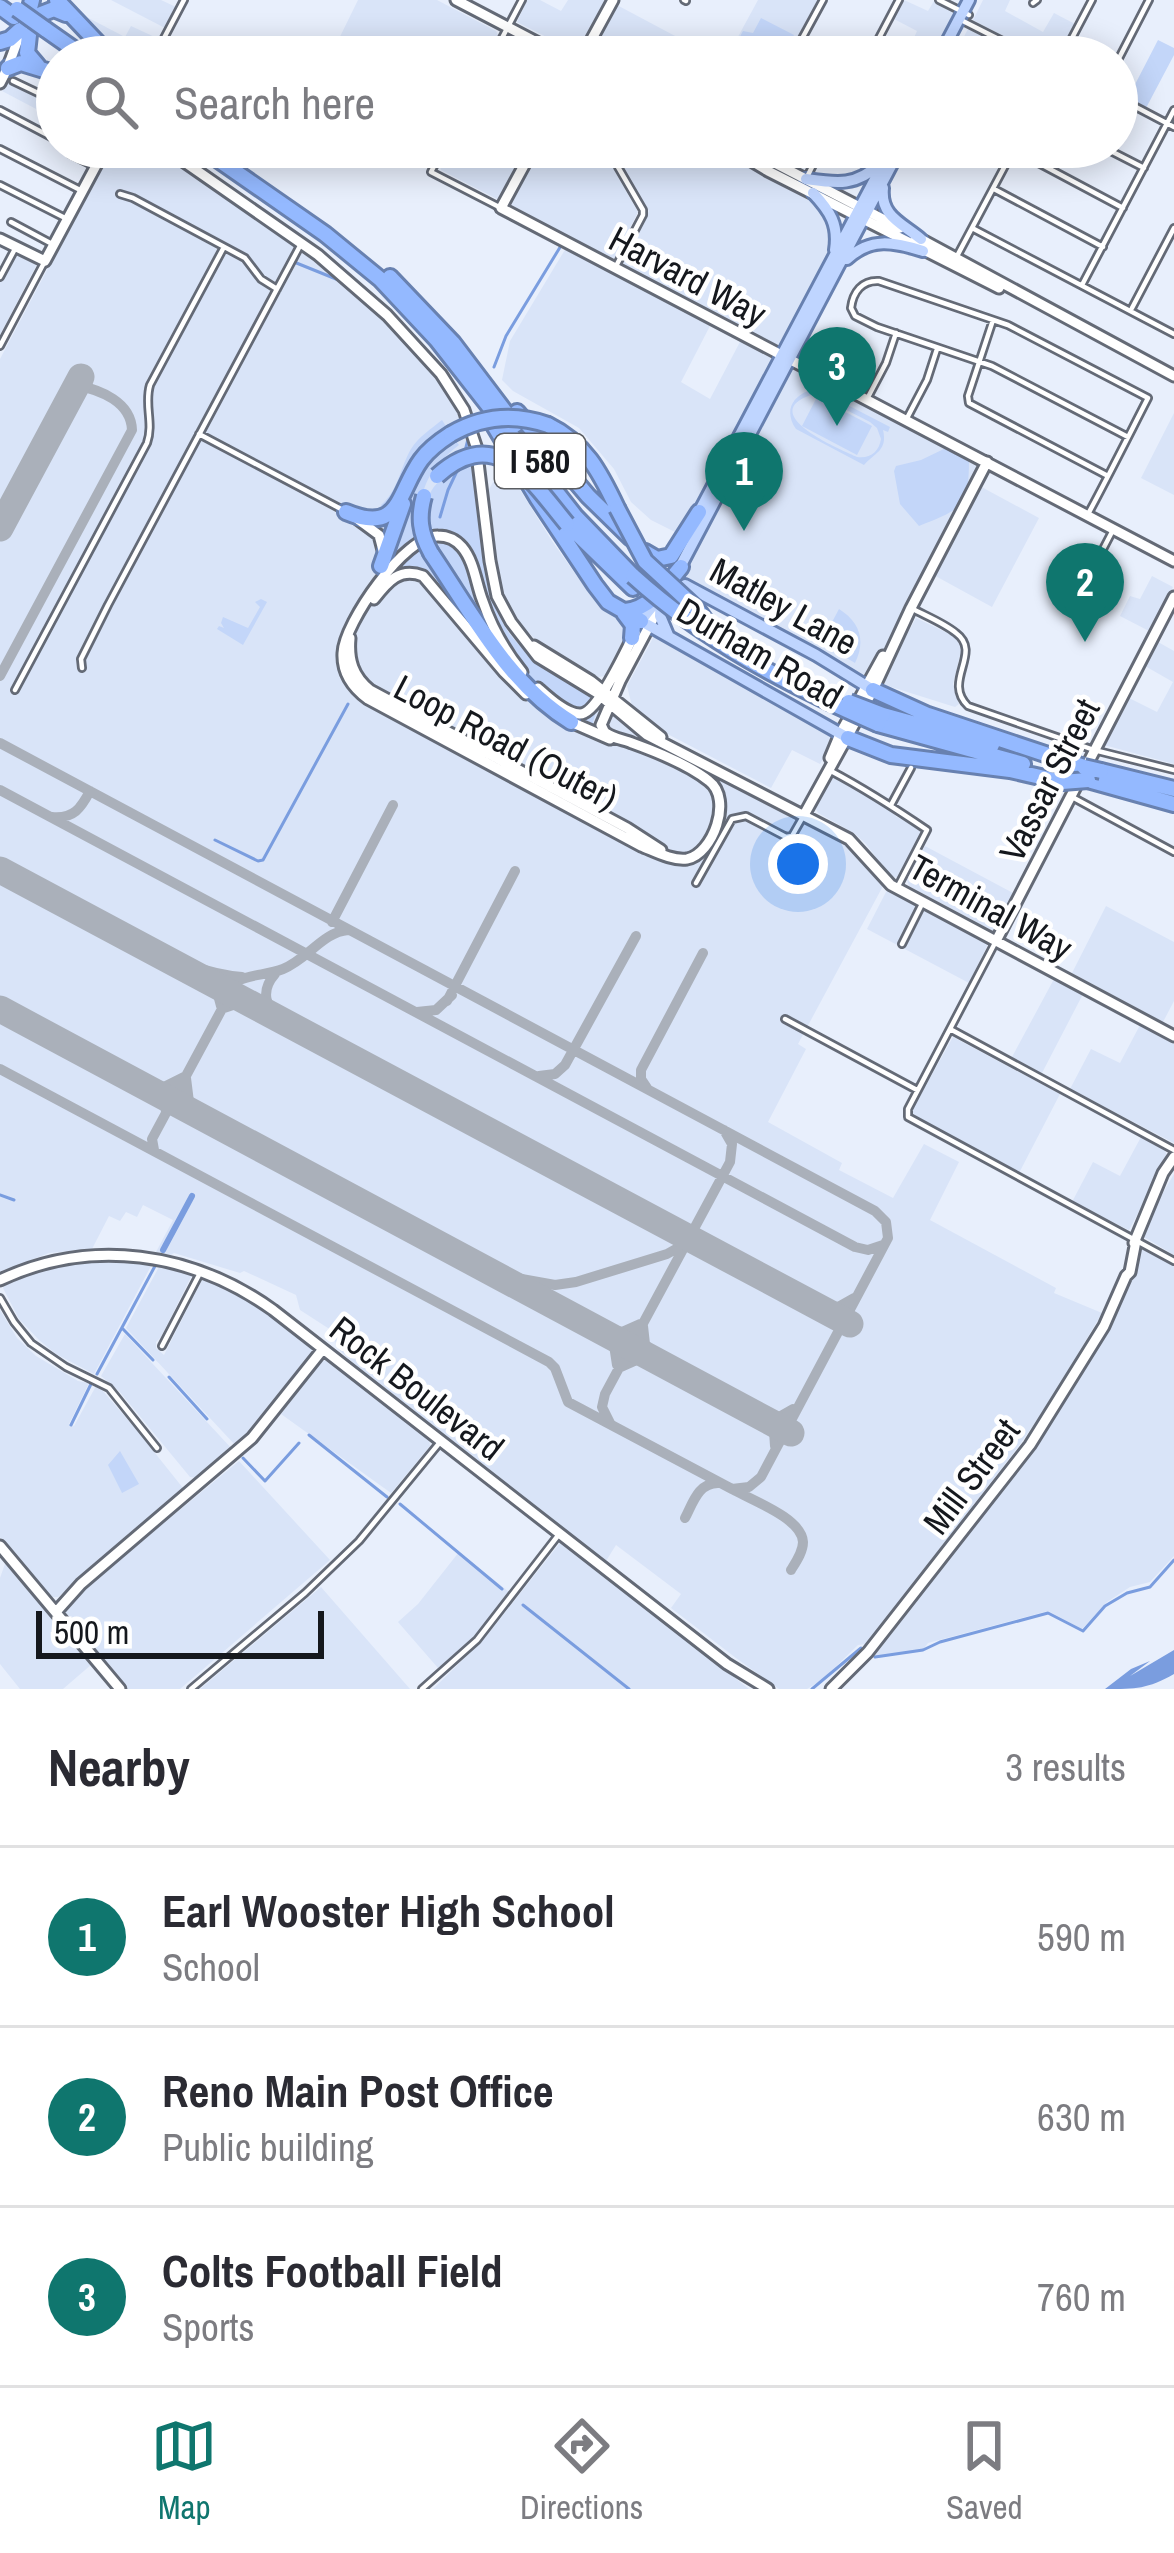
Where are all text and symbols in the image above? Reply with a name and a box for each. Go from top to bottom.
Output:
search box [36,36,1138,168]
icon: search [78,69,144,135]
text: Search here [174,72,375,133]
street label: Harvard Way [601,215,775,337]
pin: 3 [798,327,876,426]
pin: 1 [705,432,783,531]
road number: I 580 [495,434,585,488]
pin: 2 [1046,543,1124,642]
street label: Matley Lane [702,546,866,666]
street label: Durham Road [668,586,852,720]
street label: Loop Road (Outer) [386,663,626,821]
street label: Vassar Street [988,690,1110,870]
your location [768,834,828,894]
street label: Terminal Way [901,843,1081,972]
street label: Rock Boulevard [320,1305,514,1471]
street label: Mill Street [912,1408,1030,1544]
scale bar [36,1605,324,1658]
text: 500 m [54,1610,129,1654]
text: Nearby [48,1733,190,1802]
text: 3 results [1005,1741,1126,1793]
text: Earl Wooster High School [162,1880,615,1941]
text: 1 [78,1911,96,1963]
text: 590 m [1037,1911,1126,1963]
text: School [162,1941,260,1993]
text: Reno Main Post Office [162,2060,554,2121]
text: 2 [78,2091,96,2143]
text: 630 m [1037,2091,1126,2143]
text: Public building [162,2121,374,2173]
text: Colts Football Field [162,2240,503,2301]
text: 3 [78,2271,96,2323]
text: 760 m [1037,2271,1126,2323]
text: Sports [162,2301,254,2353]
tab: Map [151,2413,217,2529]
tab: Directions [520,2413,643,2529]
tab: Saved [946,2413,1023,2529]

